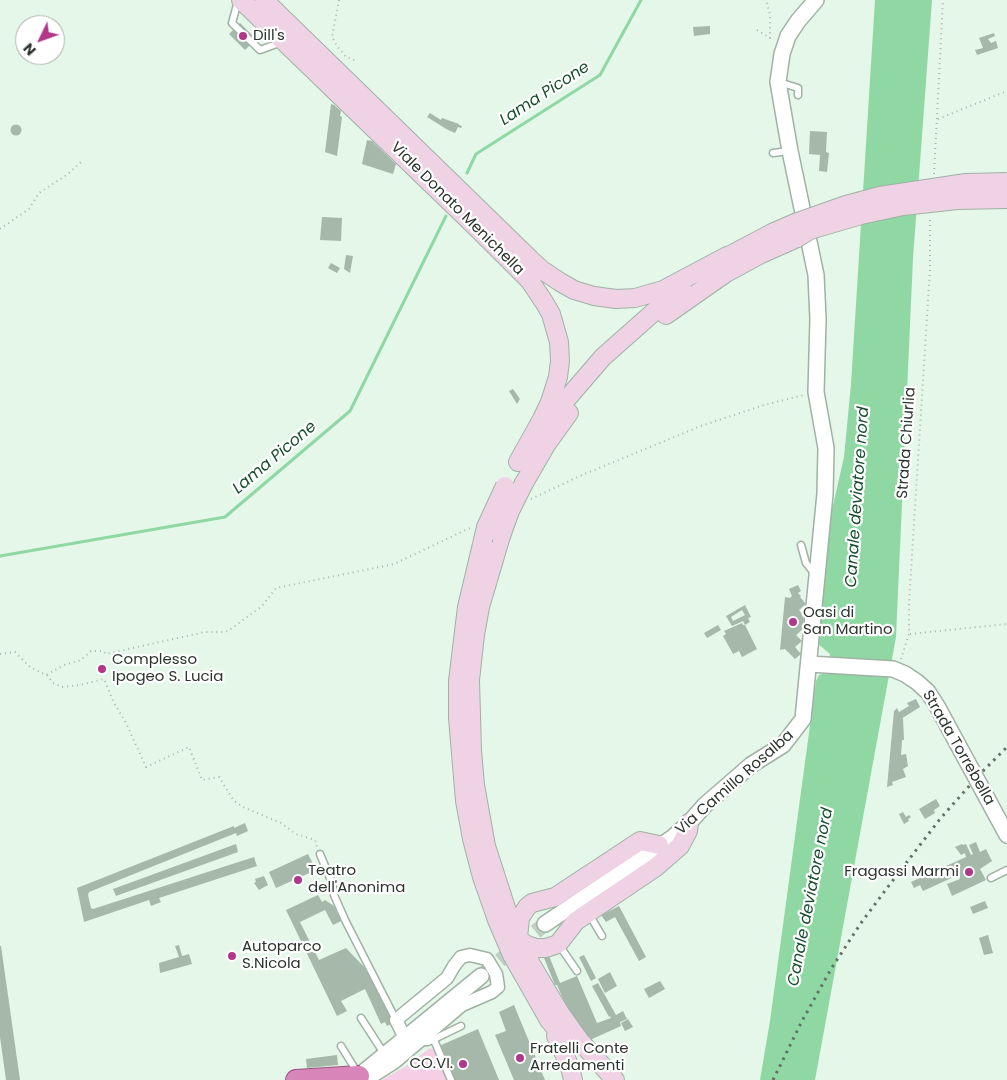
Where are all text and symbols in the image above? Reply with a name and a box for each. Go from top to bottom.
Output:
north arrow [15,15,65,65]
place label: Dill's [253,27,285,45]
marker: Dill's [237,30,249,42]
text: N [19,39,41,60]
water label: Lama Picone [497,58,593,130]
street label: Viale Donato Menichella [387,139,527,279]
street label: Strada Chiurlia [894,387,920,499]
water label: Canale deviatore nord [842,406,874,588]
water label: Lama Picone [229,418,321,498]
place label: Oasi di San Martino [803,604,893,639]
marker: Oasi di San Martino [787,616,799,628]
place label: Complesso Ipogeo S. Lucia [112,651,223,686]
marker: Complesso Ipogeo S. Lucia [96,663,108,675]
street label: Strada Torrebella [918,687,998,809]
street label: Via Camillo Rosalba [672,727,798,839]
water label: Canale deviatore nord [784,806,838,988]
place label: Teatro dell'Anonima [308,862,405,897]
place label: Fragassi Marmi [844,863,959,881]
marker: Fragassi Marmi [963,866,975,878]
marker: Teatro dell'Anonima [292,874,304,886]
place label: Autoparco S.Nicola [242,938,321,973]
marker: Autoparco S.Nicola [226,950,238,962]
place label: Fratelli Conte Arredamenti [530,1040,629,1075]
marker: Fratelli Conte Arredamenti [514,1052,526,1064]
place label: CO.VI. [410,1055,453,1073]
marker: CO.VI. [457,1058,469,1070]

